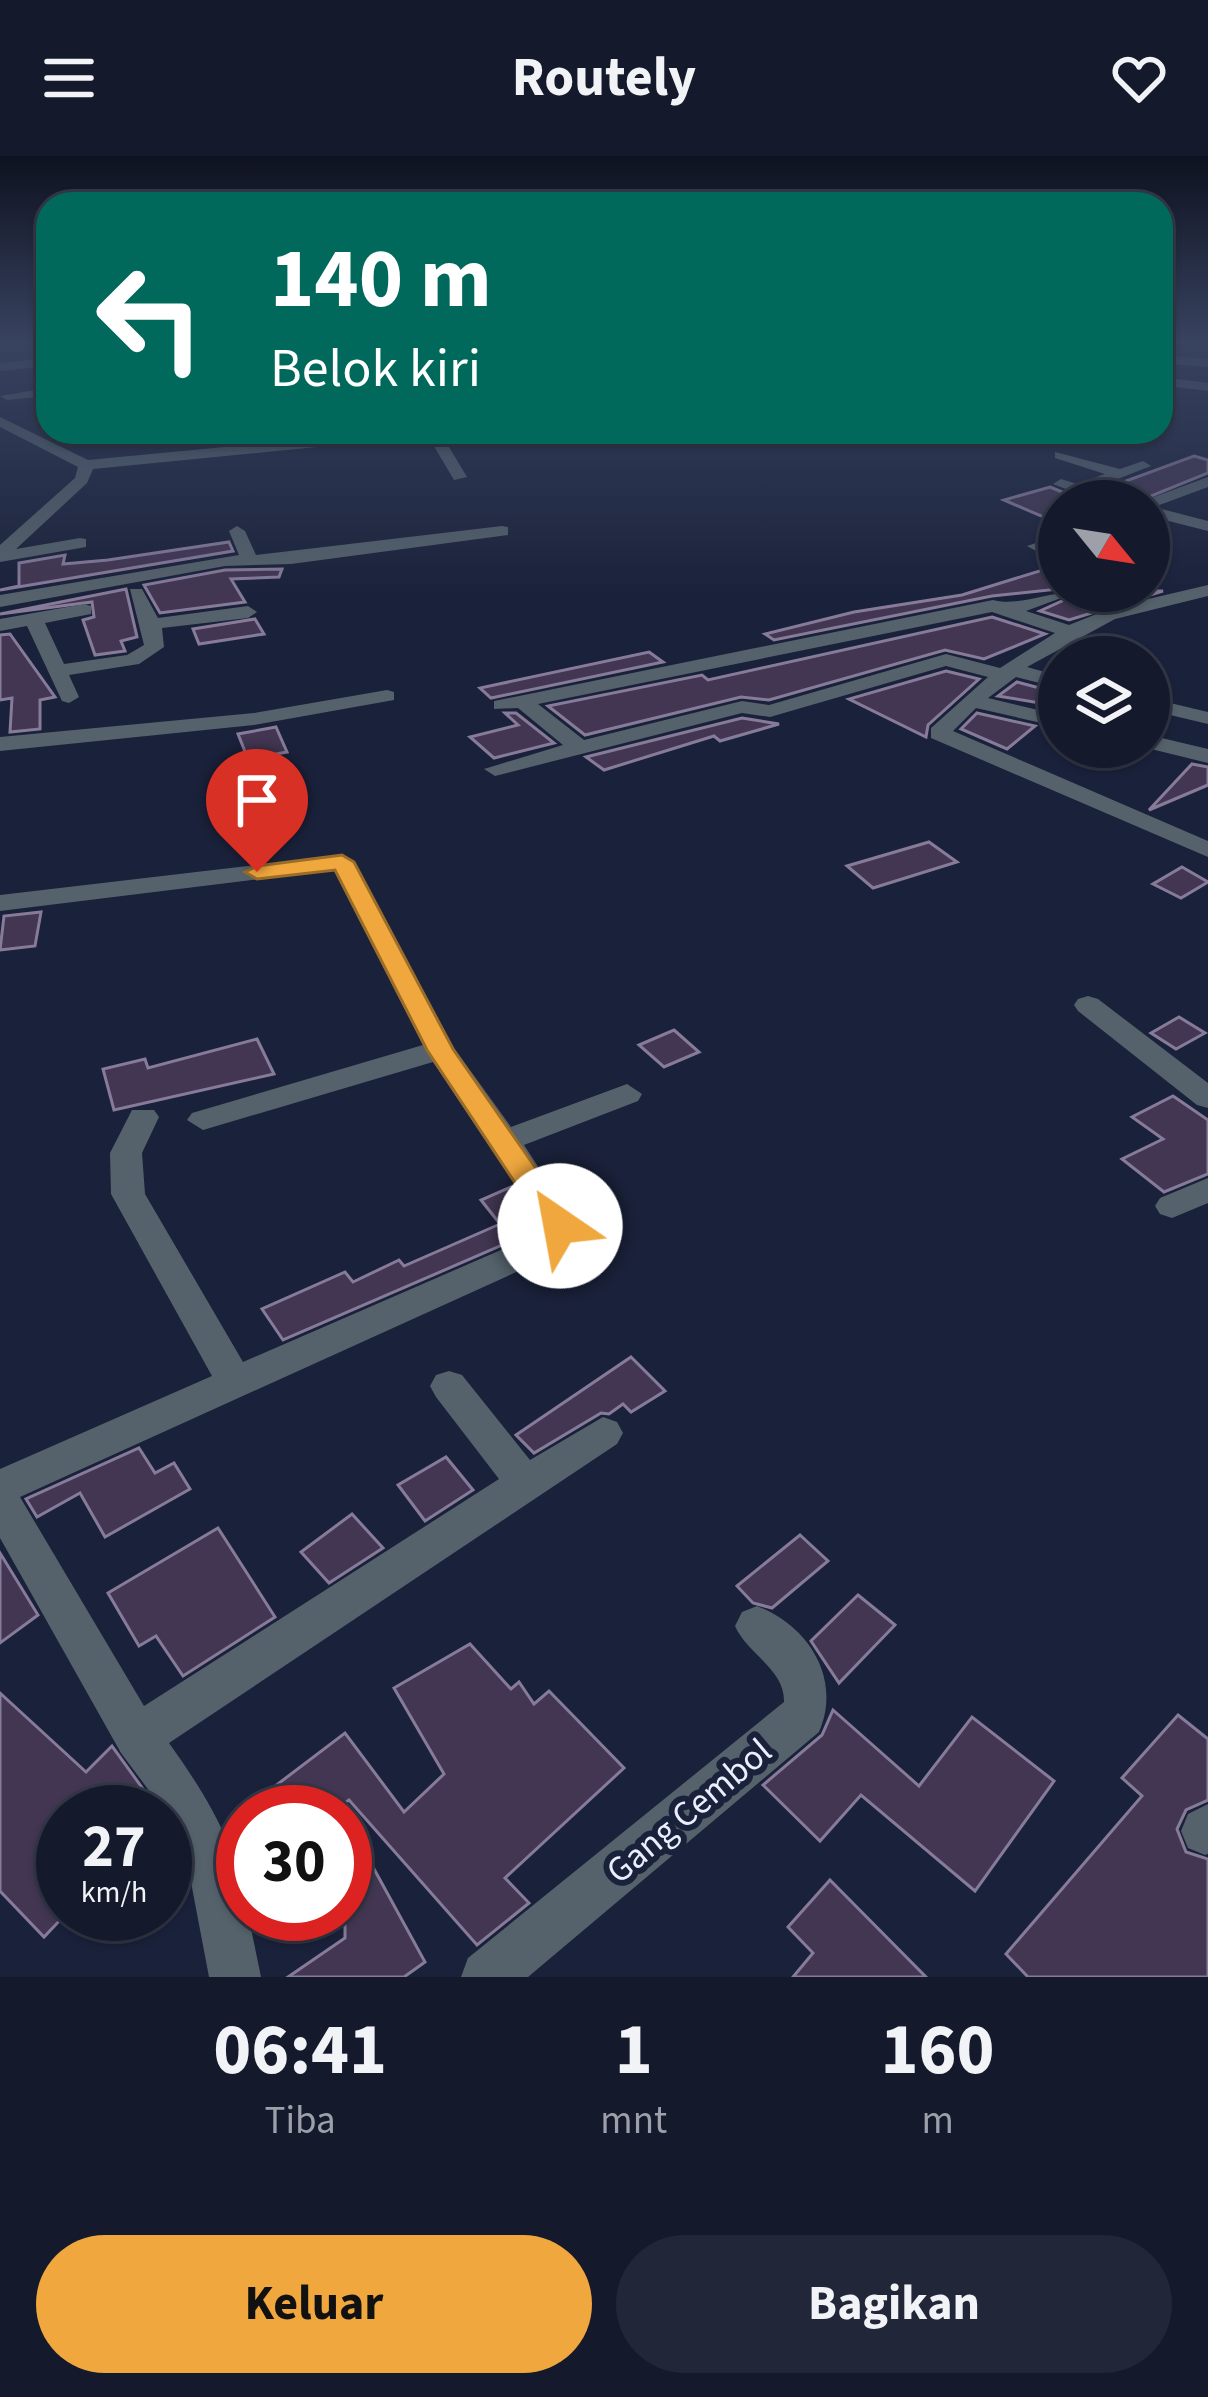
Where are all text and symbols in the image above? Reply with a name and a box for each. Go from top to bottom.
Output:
text: Routely [512,40,696,117]
icon: menu [36,45,102,111]
icon: heart [1106,45,1172,111]
text: 140 m [270,220,492,340]
icon: left [72,240,228,396]
text: Belok kiri [270,331,481,408]
north arrow [1038,480,1170,612]
map controls [1038,480,1170,768]
button: layers [1038,636,1170,768]
pin [206,749,308,872]
icon: arrive [224,767,290,833]
position arrow [497,1163,623,1289]
street label: Gang Cembol [595,1727,783,1896]
speed limit sign: 30 [216,1785,372,1941]
text: 27 [82,1805,146,1890]
text: km/h [81,1871,147,1914]
text: 06:41 [213,1999,387,2102]
text: 1 [615,1999,653,2102]
text: 160 [881,1999,995,2102]
text: Tiba [265,2093,336,2149]
text: mnt [600,2093,667,2149]
text: m [921,2093,954,2149]
button: Keluar [36,2235,592,2373]
button: Bagikan [616,2235,1172,2373]

